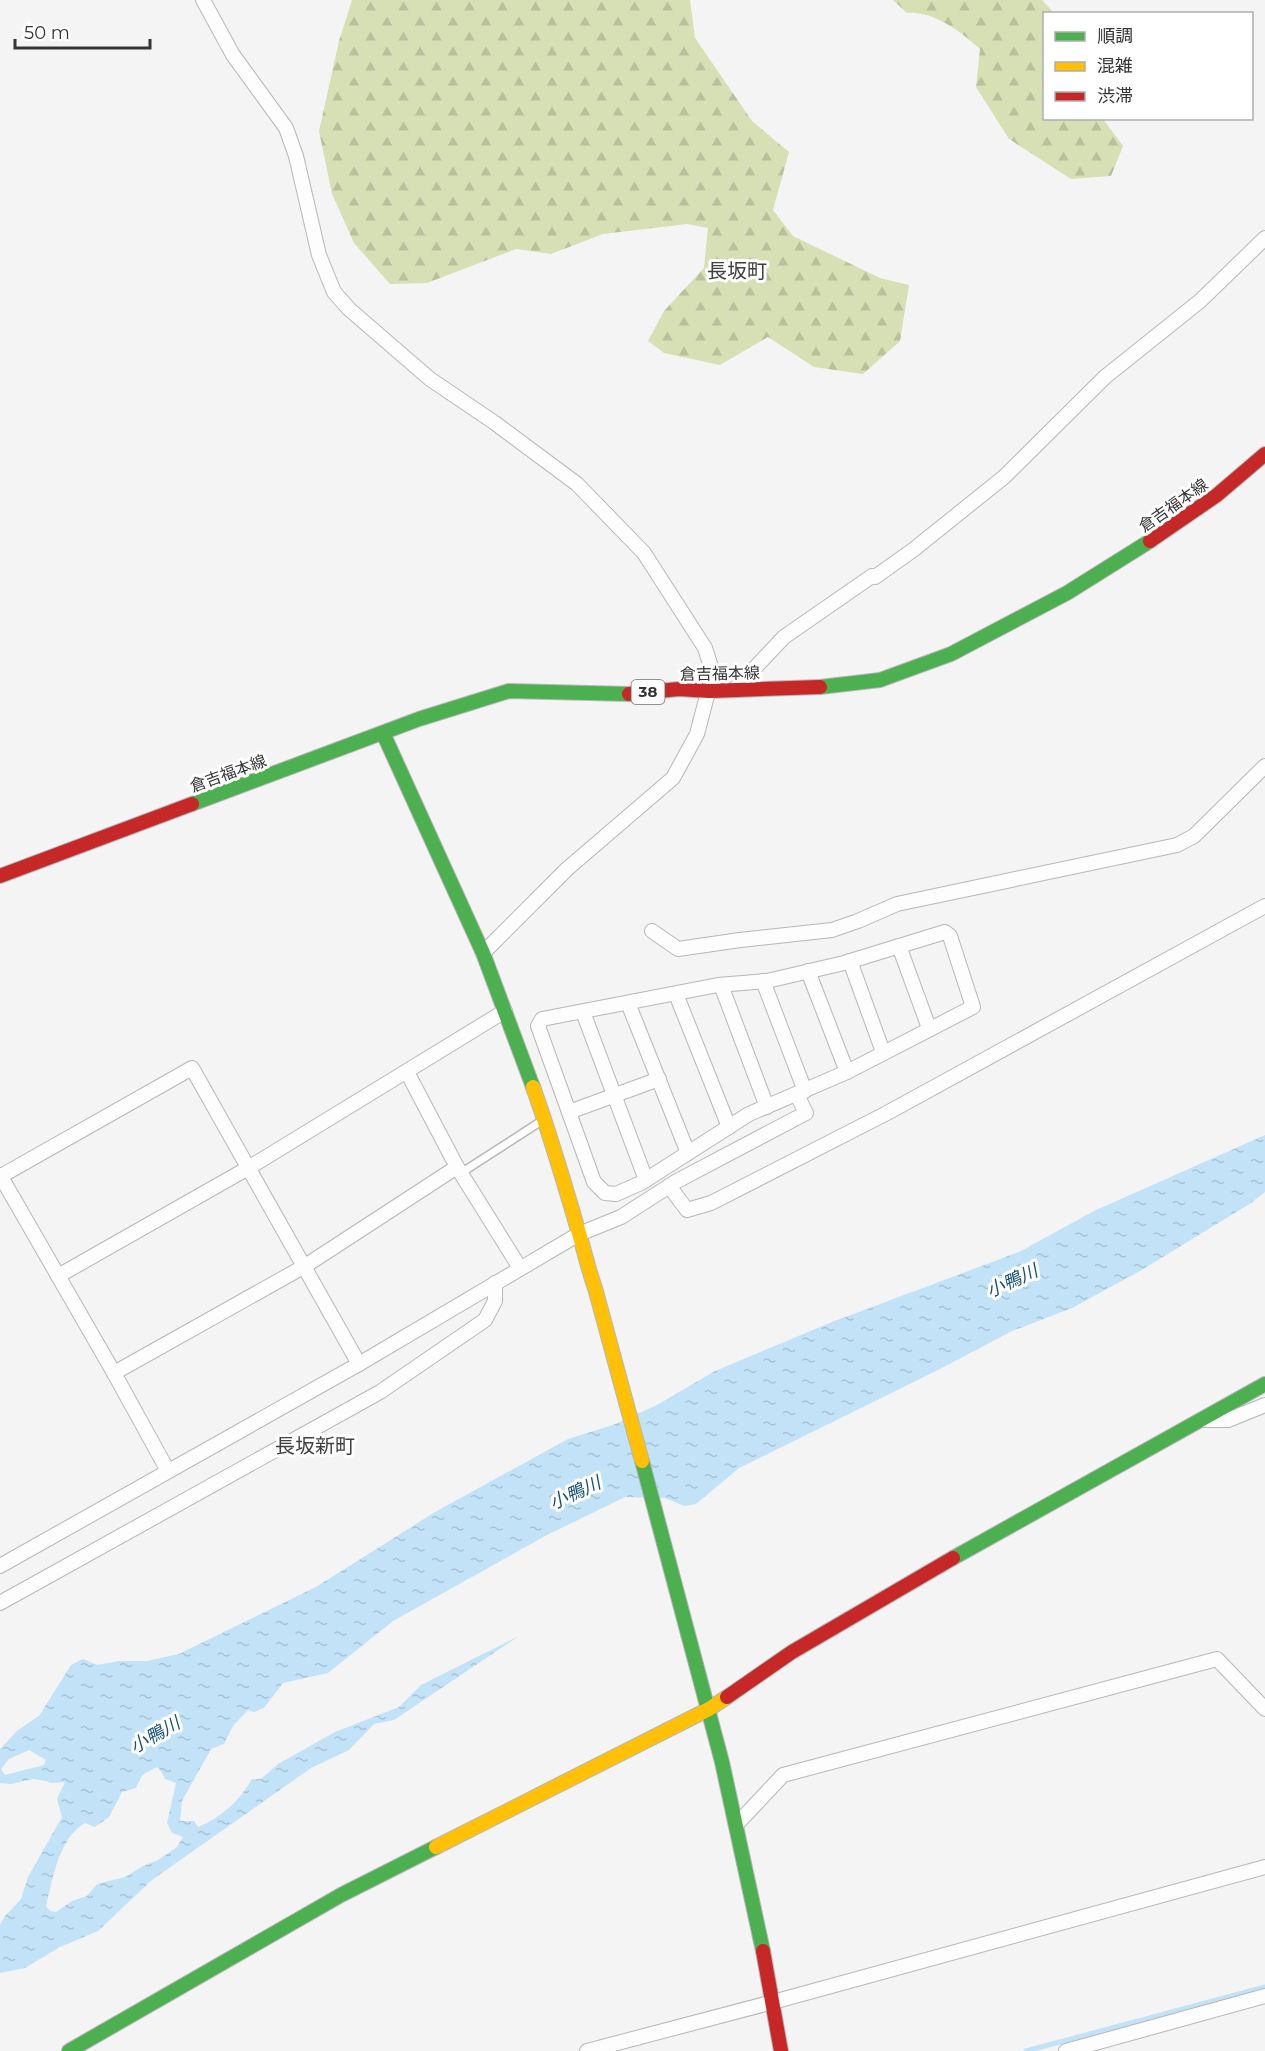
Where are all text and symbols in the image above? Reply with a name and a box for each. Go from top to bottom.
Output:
scale bar [15,12,150,50]
legend [1043,12,1253,120]
text: 50 m [24,22,70,44]
text: 順調 [1097,25,1133,47]
text: 混雑 [1097,55,1133,77]
text: 渋滞 [1097,85,1133,107]
district label: 長坂町 [707,259,767,283]
street label: 倉吉福本線 [1135,475,1212,536]
street label: 倉吉福本線 [680,663,760,684]
road number: 38 [632,680,664,704]
street label: 倉吉福本線 [187,751,269,796]
water label: 小鴨川 [983,1259,1043,1302]
district label: 長坂新町 [275,1434,355,1458]
water label: 小鴨川 [546,1471,606,1514]
water label: 小鴨川 [126,1711,186,1758]

